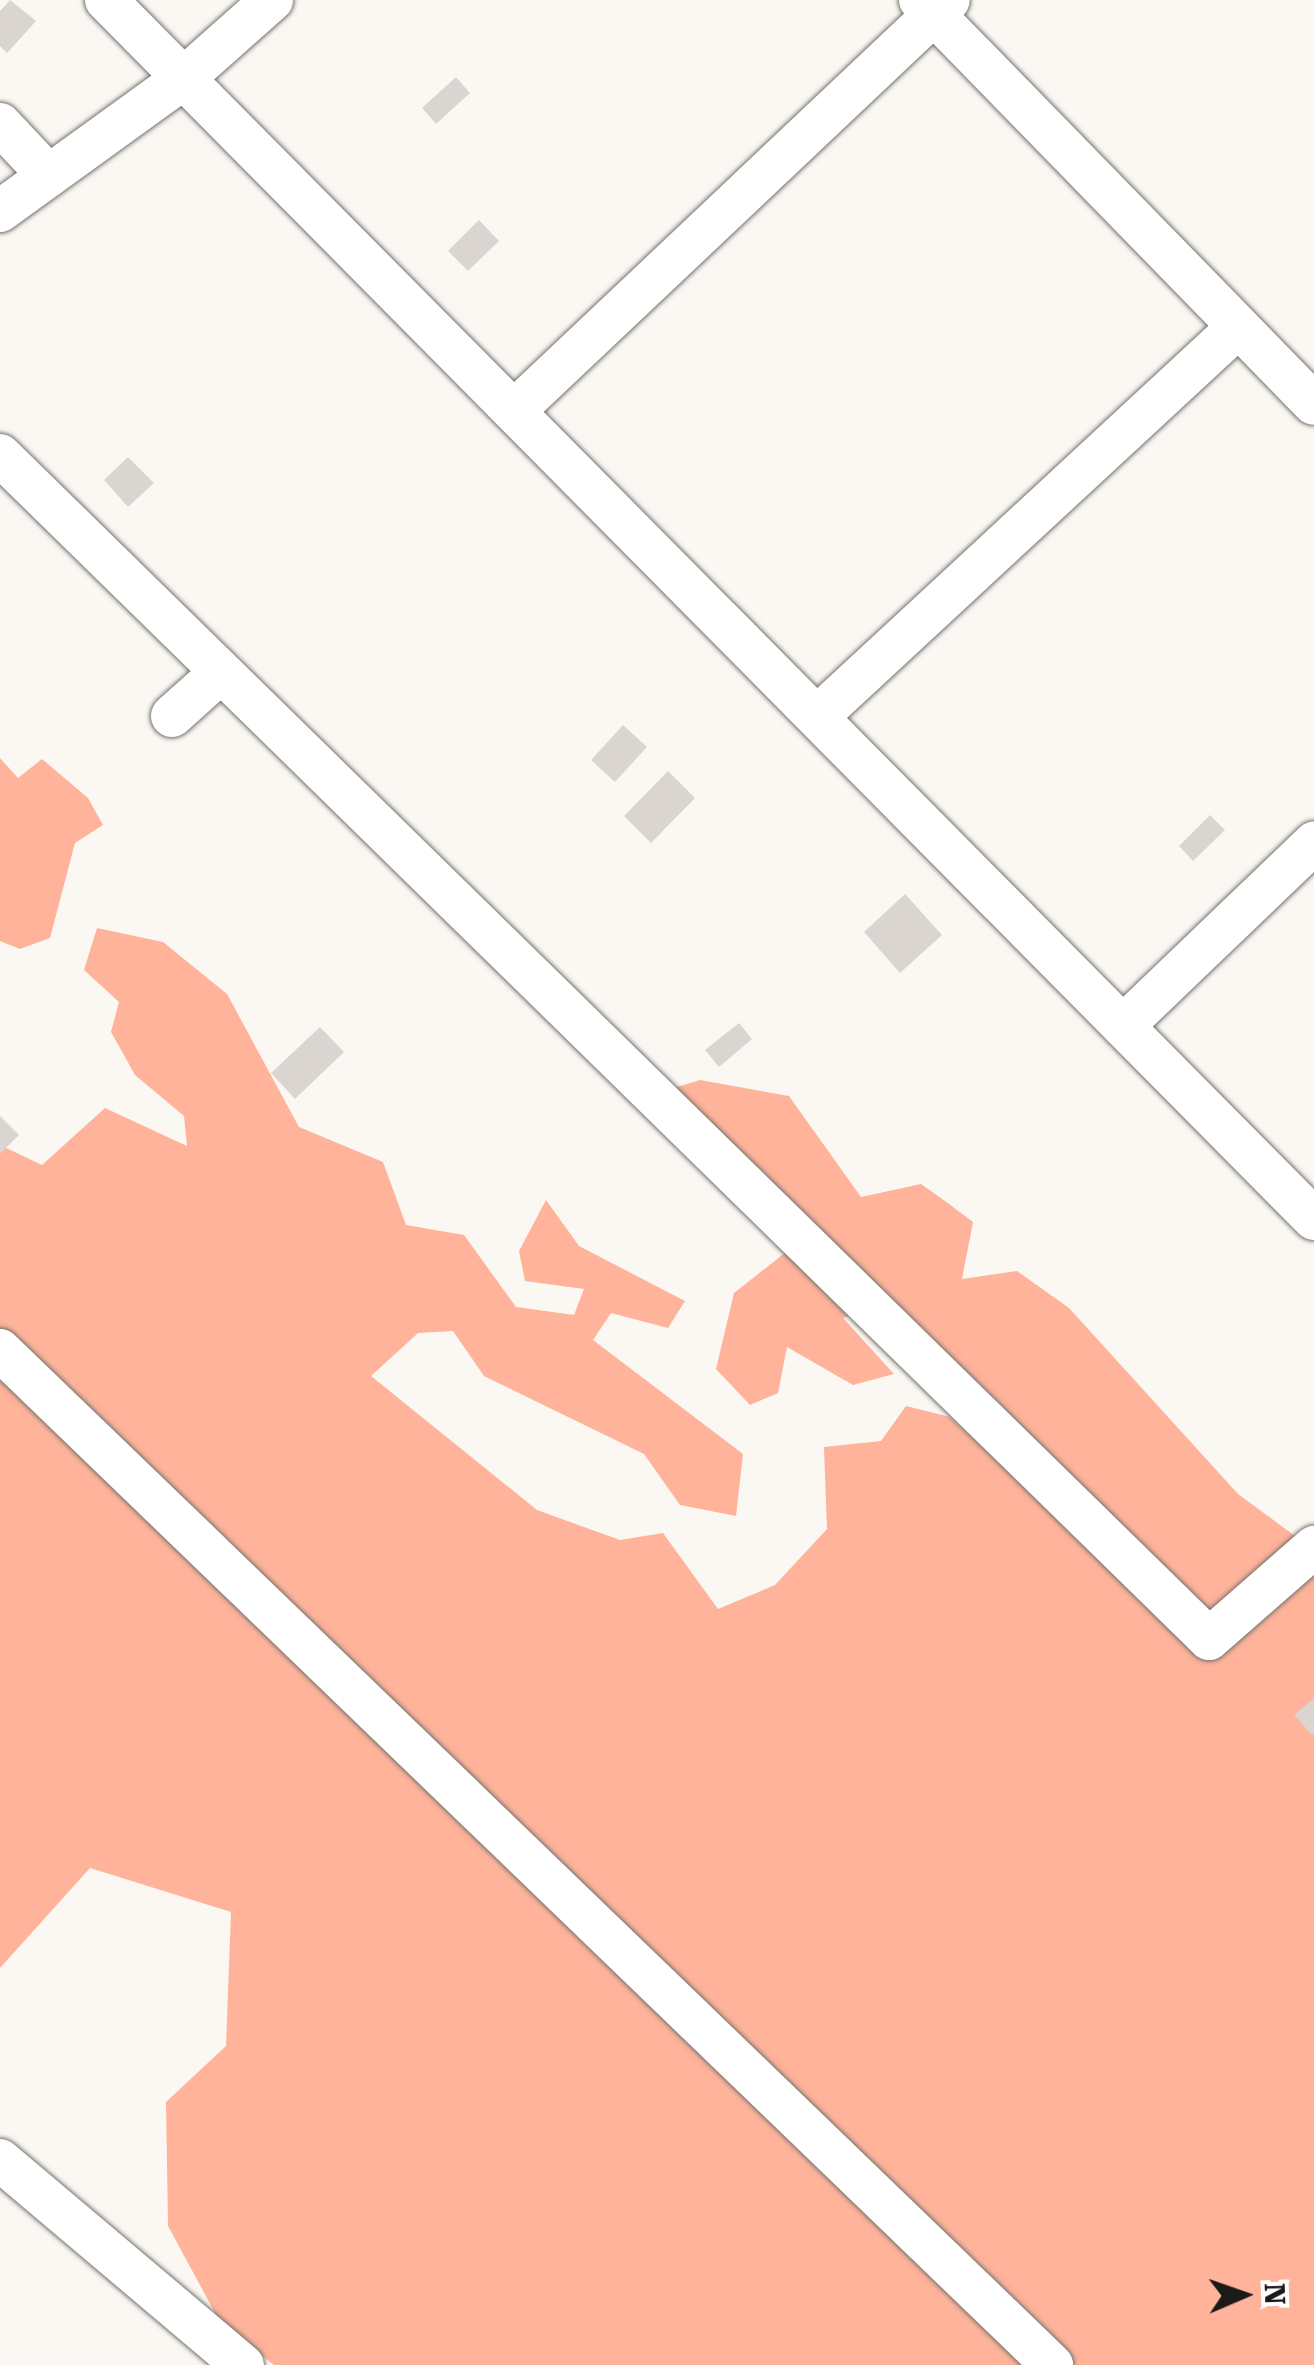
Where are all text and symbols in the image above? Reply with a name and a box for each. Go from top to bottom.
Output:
north arrow [1194,2245,1294,2345]
text: N [1258,2283,1291,2305]

